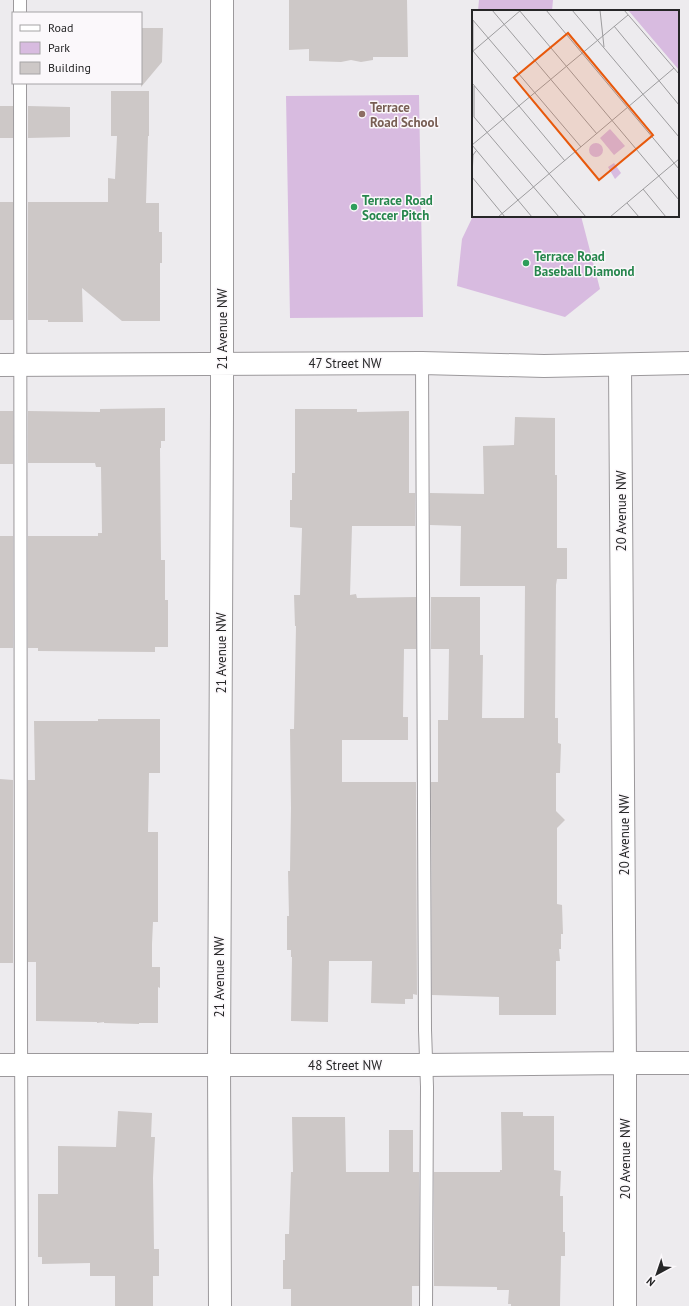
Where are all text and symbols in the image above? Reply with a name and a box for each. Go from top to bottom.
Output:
inset map [472,10,679,217]
legend [12,12,142,84]
text: Road [48,20,73,35]
text: Park [48,40,70,55]
text: Building [48,60,91,75]
place label: Terrace Road School [370,99,438,131]
marker: Terrace Road School [357,109,367,119]
place label: Terrace Road Soccer Pitch [362,192,433,224]
marker: Terrace Road Soccer Pitch [349,202,359,212]
place label: Terrace Road Baseball Diamond [534,248,634,280]
marker: Terrace Road Baseball Diamond [521,258,531,268]
street label: 21 Avenue NW [214,288,231,369]
street label: 47 Street NW [308,355,382,372]
street label: 20 Avenue NW [613,470,630,551]
street label: 21 Avenue NW [213,612,230,693]
street label: 20 Avenue NW [616,794,633,875]
street label: 21 Avenue NW [211,936,228,1017]
street label: 48 Street NW [308,1057,382,1074]
street label: 20 Avenue NW [617,1118,634,1199]
north arrow [637,1254,677,1294]
text: N [643,1274,658,1289]

